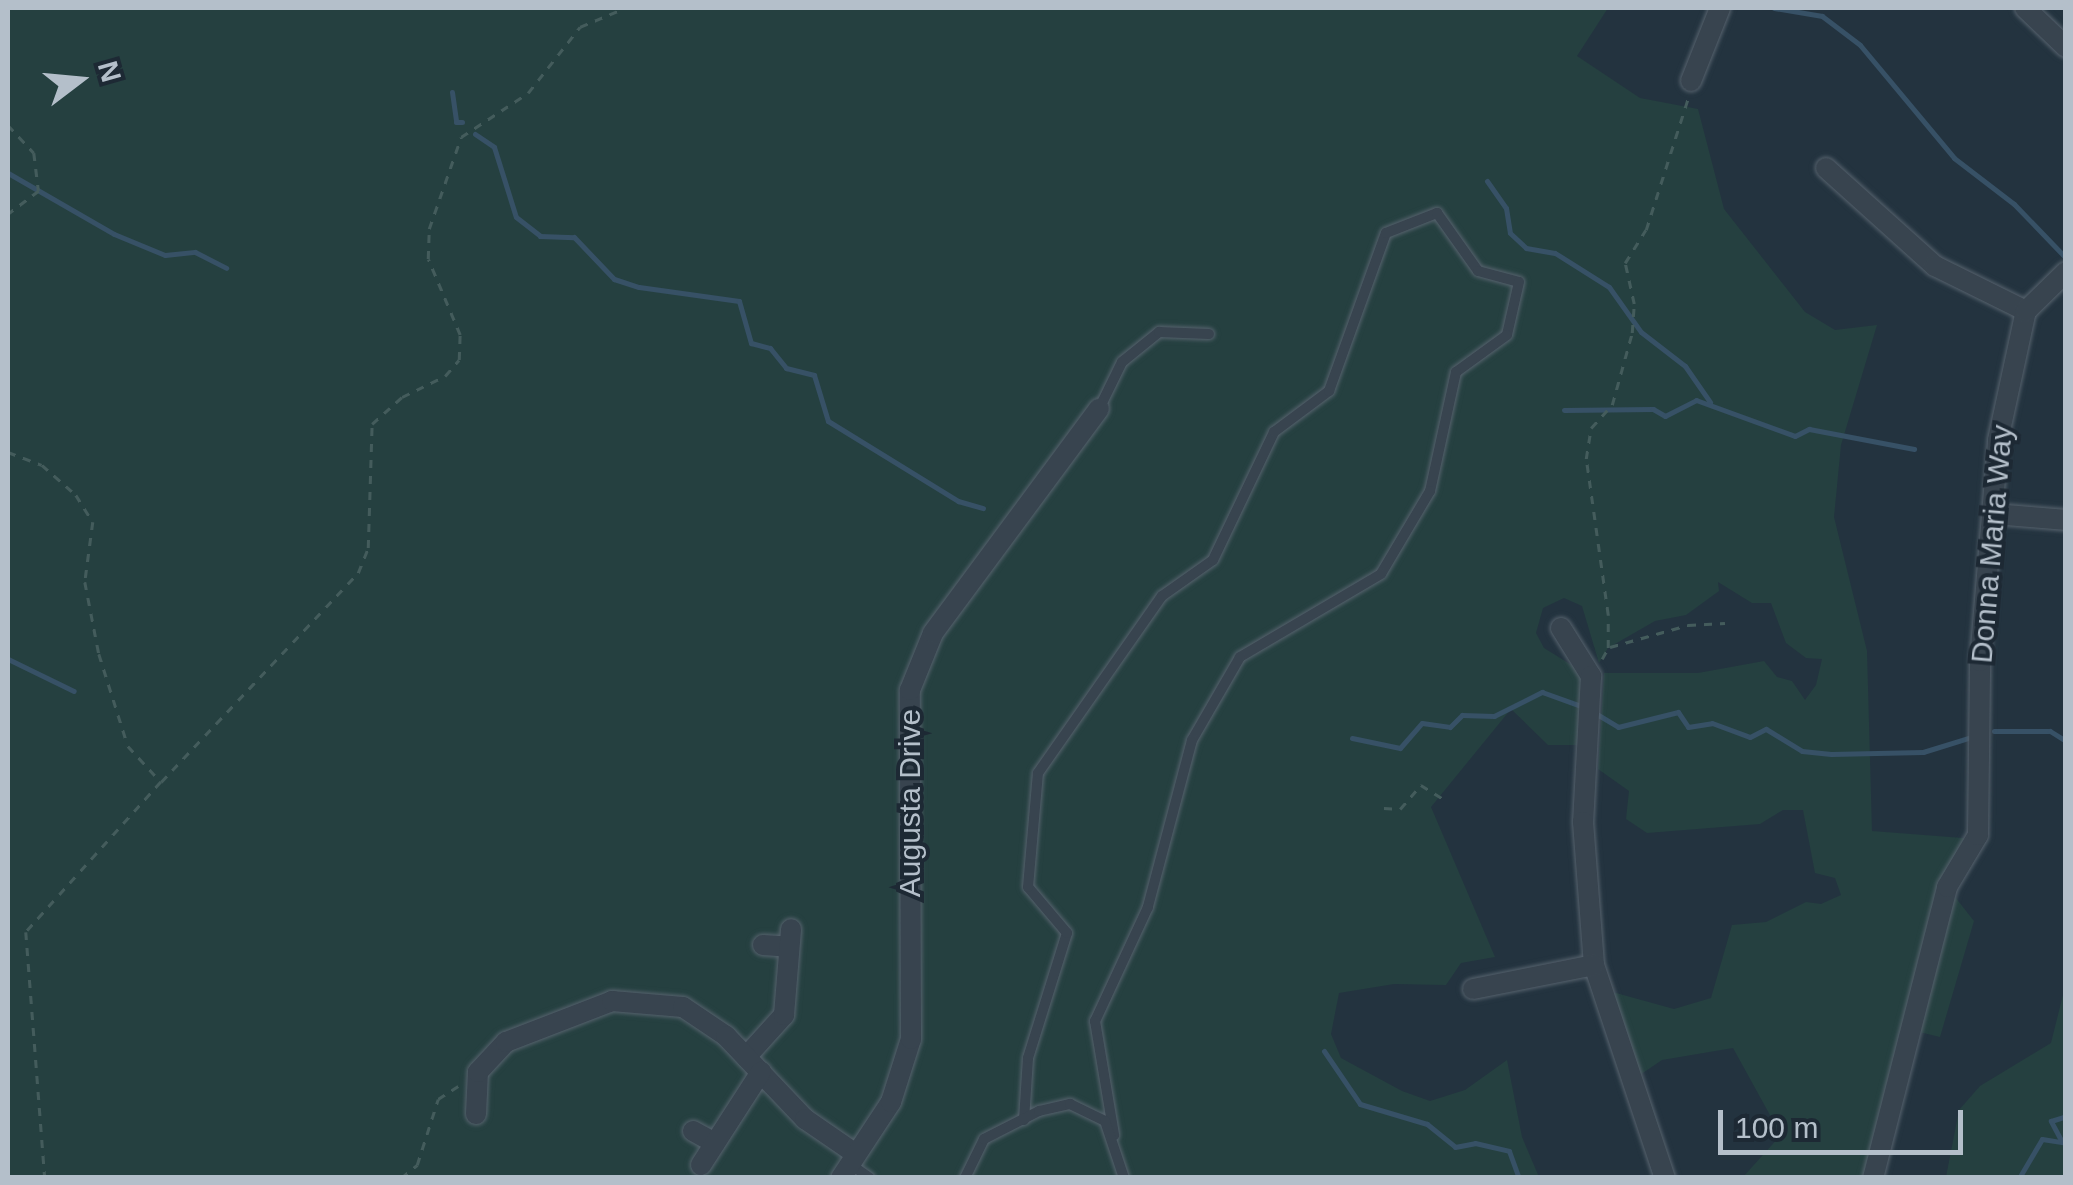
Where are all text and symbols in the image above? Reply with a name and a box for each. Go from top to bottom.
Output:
north arrow [30,30,130,130]
text: N [92,58,127,86]
street label: Donna Maria Way [1964,423,2020,665]
street label: Augusta Drive [892,709,928,897]
scale bar [1723,1090,1968,1152]
text: 100 m [1735,1111,1818,1144]

